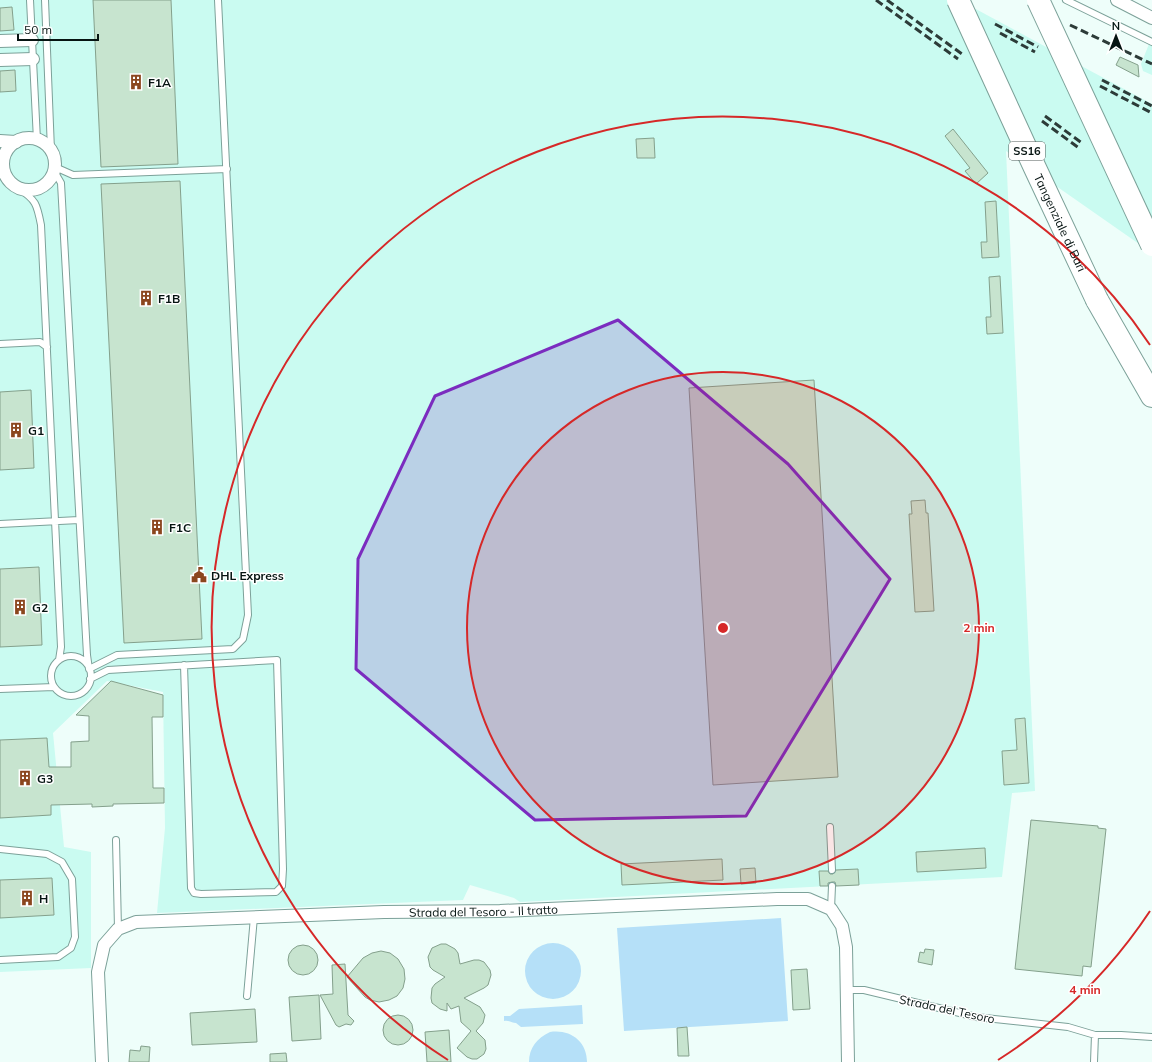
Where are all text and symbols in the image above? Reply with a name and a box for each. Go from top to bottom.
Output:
scale bar [18,16,98,42]
north arrow [1096,16,1136,56]
text: N [1112,19,1120,33]
text: 50 m [24,22,52,37]
building icon: F1A [127,73,145,91]
place label: F1A [148,75,171,90]
road number: SS16 [1009,142,1045,160]
street label: Tangenziale di Bari [1031,171,1090,274]
building icon: F1B [137,289,155,307]
place label: F1B [158,291,180,306]
building icon: G1 [7,421,25,439]
place label: G1 [28,423,44,438]
building icon: F1C [148,518,166,536]
place label: F1C [169,520,191,535]
public building icon: DHL Express [190,566,208,584]
place label: DHL Express [211,568,284,583]
building icon: G2 [11,598,29,616]
place label: G2 [32,600,48,615]
text: 2 min [963,620,995,635]
centre of rings [716,621,730,635]
building icon: G3 [16,769,34,787]
place label: G3 [37,771,53,786]
building icon: H [18,889,36,907]
place label: H [39,891,48,906]
street label: Strada del Tesoro - II tratto [409,901,558,919]
text: 4 min [1069,982,1101,997]
street label: Strada del Tesoro [898,992,996,1026]

